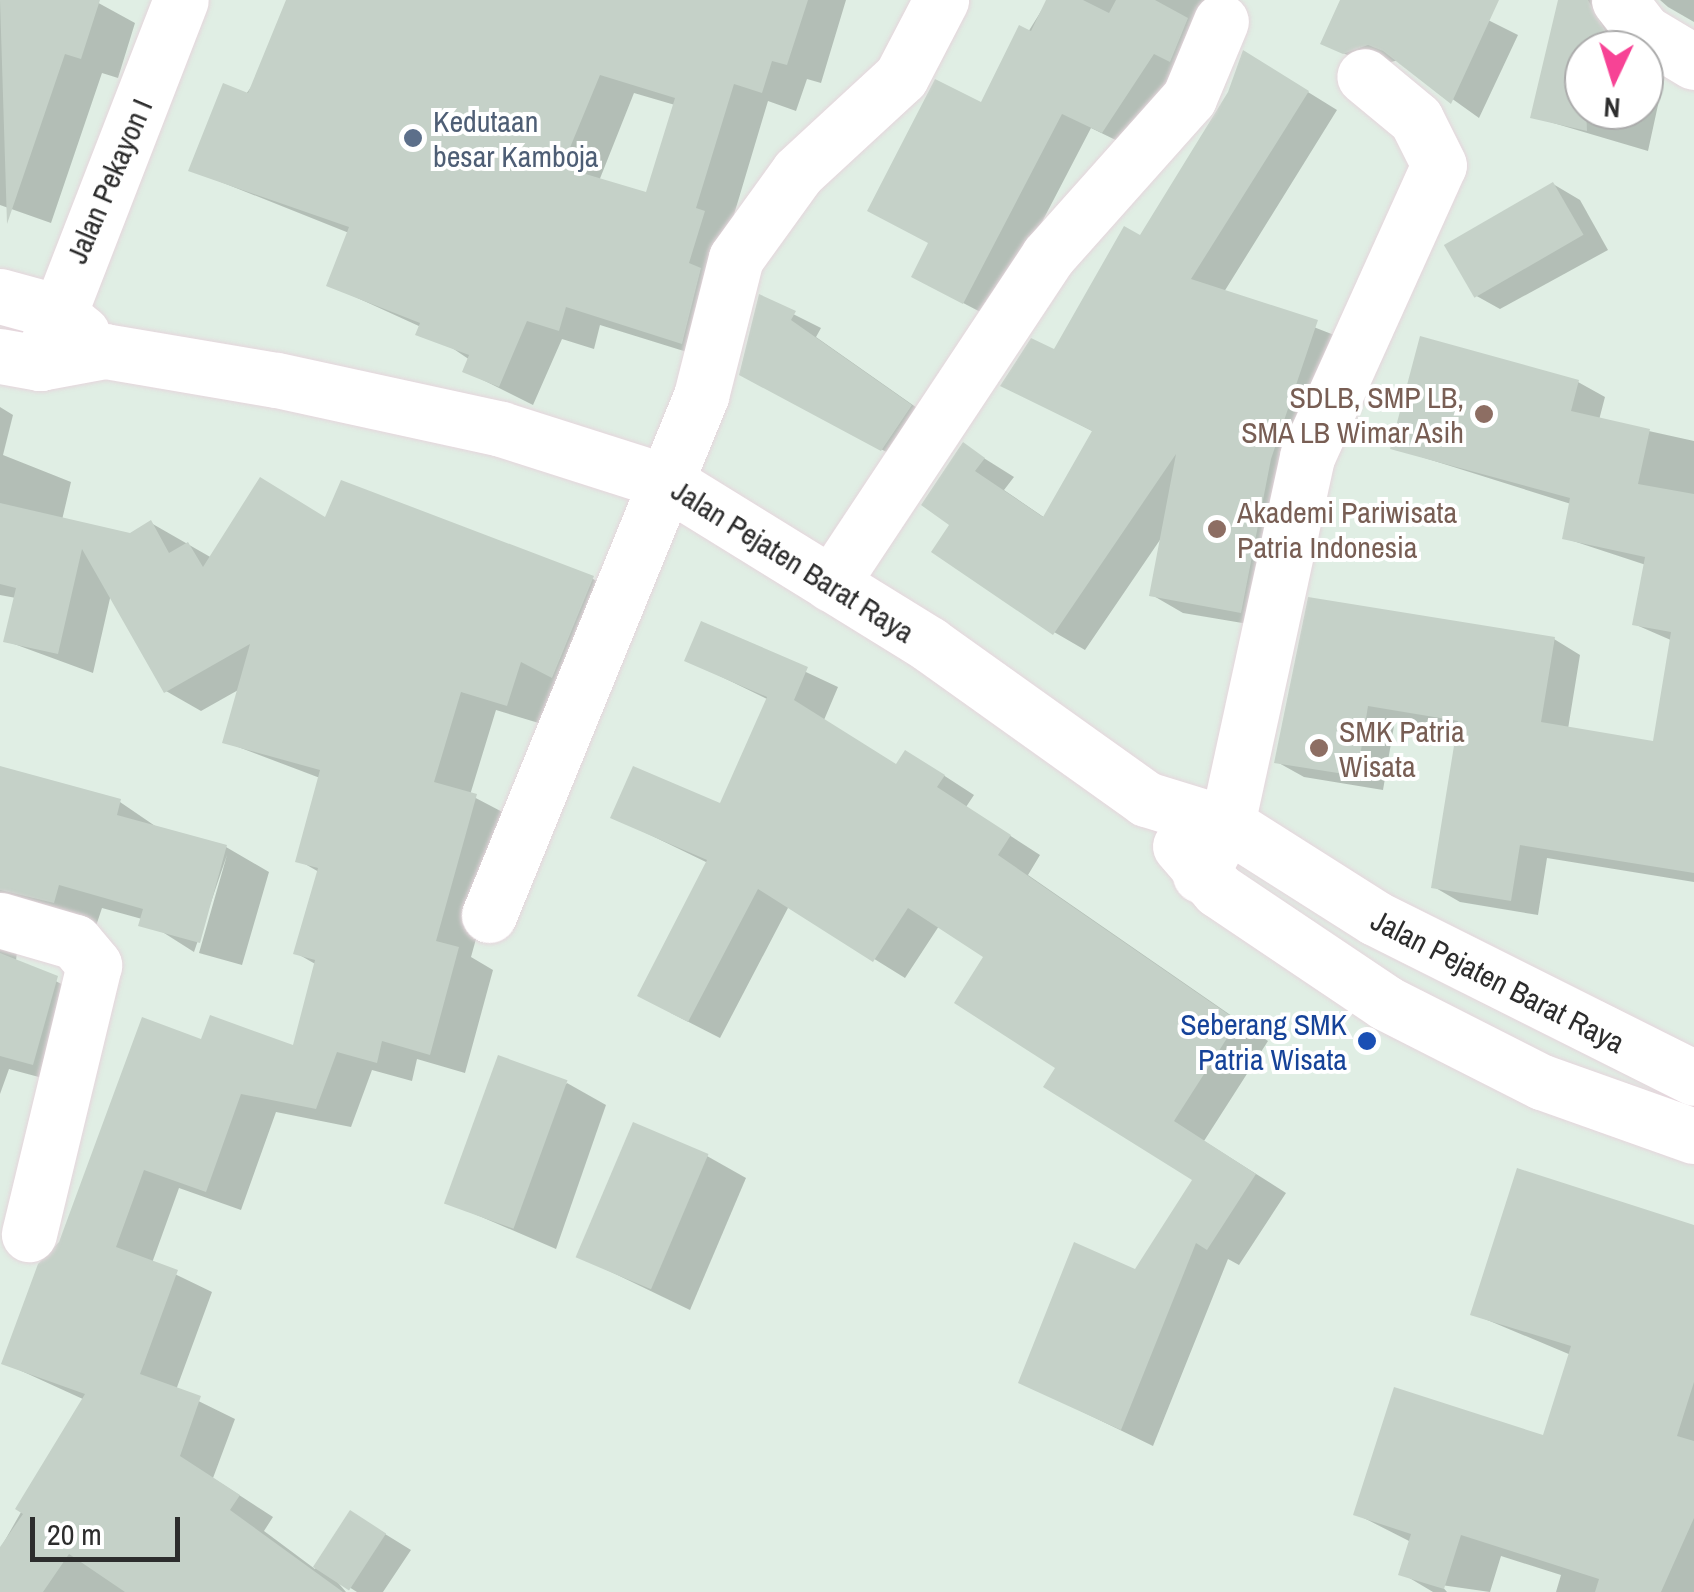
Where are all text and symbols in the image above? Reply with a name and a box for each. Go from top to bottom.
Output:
north arrow [1564,30,1664,130]
text: N [1602,88,1622,127]
street label: Jalan Pekayon I [58,93,160,269]
place label: Kedutaan besar Kamboja [433,103,598,174]
marker: Kedutaan besar Kamboja [402,127,424,149]
place label: SDLB, SMP LB, SMA LB Wimar Asih [1238,379,1464,450]
marker: SDLB, SMP LB, SMA LB Wimar Asih [1473,403,1495,425]
street label: Jalan Pejaten Barat Raya [665,472,921,650]
place label: Akademi Pariwisata Patria Indonesia [1237,494,1457,564]
marker: Akademi Pariwisata Patria Indonesia [1206,518,1228,540]
place label: SMK Patria Wisata [1339,713,1465,784]
marker: SMK Patria Wisata [1308,737,1330,759]
street label: Jalan Pejaten Barat Raya [1366,902,1630,1060]
place label: Seberang SMK Patria Wisata [1180,1006,1347,1076]
marker: Seberang SMK Patria Wisata [1356,1030,1378,1052]
scale bar [35,1497,185,1559]
text: 20 m [47,1514,102,1554]

